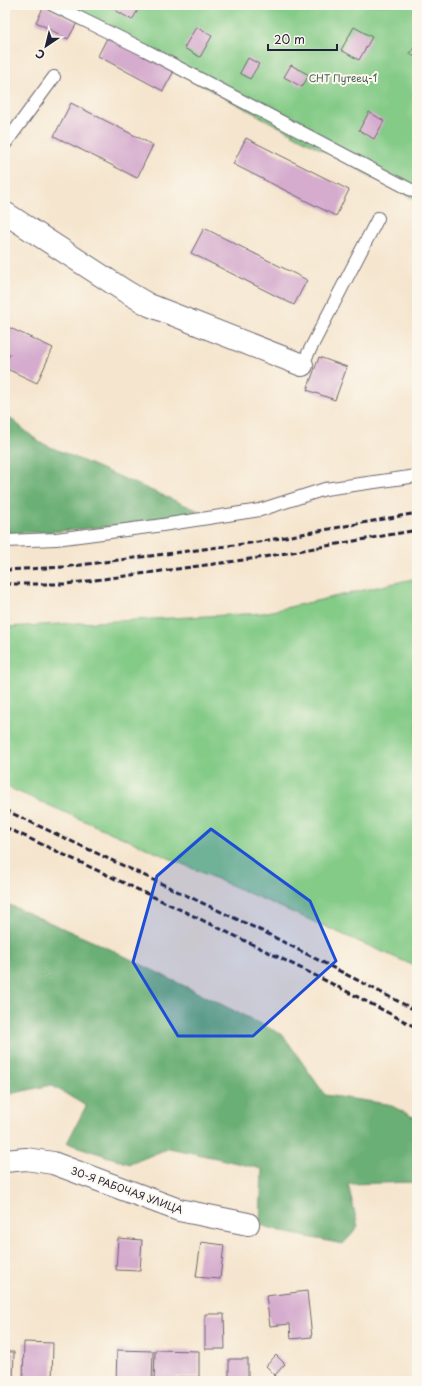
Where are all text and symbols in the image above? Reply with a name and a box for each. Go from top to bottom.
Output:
north arrow [26,26,66,66]
scale bar [268,26,337,52]
text: 20 m [274,30,305,48]
text: С [32,45,48,64]
park label: СНТ Путеец-1 [309,70,377,86]
street label: 30-Я РАБОЧАЯ УЛИЦА [69,1162,186,1217]

